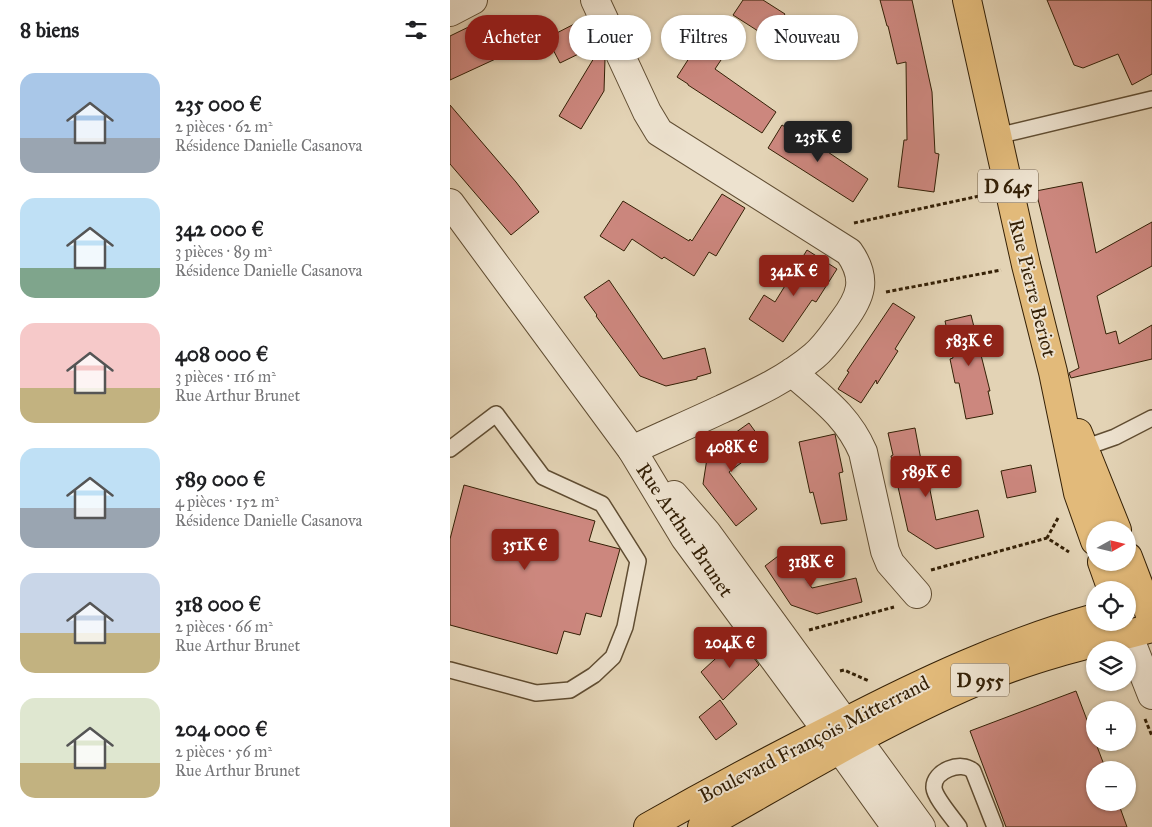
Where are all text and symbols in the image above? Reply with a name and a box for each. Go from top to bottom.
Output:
chip: Acheter [465,15,559,60]
chip: Louer [569,15,651,60]
chip: Filtres [661,15,746,60]
chip: Nouveau [756,15,858,60]
icon: filters [402,16,430,44]
text: 8 biens [20,17,79,43]
text: 235 000 € [175,91,262,117]
icon: home [60,93,120,153]
text: 2 pièces · 62 m² [175,117,273,136]
pin: 235K € [777,120,859,163]
text: 235K € [795,127,841,146]
text: Résidence Danielle Casanova [175,136,362,155]
road number: D 645 [978,170,1038,202]
text: 342 000 € [175,216,264,242]
street label: Rue Pierre Beriot [1004,216,1062,360]
icon: home [60,218,120,278]
text: 3 pièces · 89 m² [175,242,272,261]
pin: 342K € [753,254,835,297]
text: Résidence Danielle Casanova [175,261,362,280]
text: 342K € [770,261,818,280]
pin: 583K € [928,324,1010,367]
text: 583K € [946,331,992,350]
text: 408 000 € [175,341,269,367]
icon: home [60,343,120,403]
text: 3 pièces · 116 m² [175,367,276,386]
text: Rue Arthur Brunet [175,386,300,405]
pin: 408K € [691,430,773,473]
text: 408K € [706,437,758,456]
pin: 589K € [885,456,967,498]
street label: Rue Arthur Brunet [631,458,739,602]
text: 589K € [901,462,951,481]
text: 589 000 € [175,466,266,492]
icon: home [60,468,120,528]
text: 4 pièces · 152 m² [175,492,279,511]
text: Résidence Danielle Casanova [175,511,362,530]
north arrow [1086,521,1136,571]
map controls [1086,521,1136,811]
pin: 351K € [484,528,566,571]
text: 351K € [503,535,547,554]
pin: 318K € [770,546,852,588]
text: 318K € [788,552,834,571]
button: locate [1086,581,1136,631]
text: 318 000 € [175,591,261,617]
icon: home [60,593,120,653]
text: 2 pièces · 66 m² [175,617,273,636]
pin: 204K € [689,626,771,669]
text: 204K € [705,633,755,652]
text: Rue Arthur Brunet [175,636,300,655]
button: layers [1086,641,1136,691]
road number: D 955 [951,664,1009,696]
street label: Boulevard François Mitterrand [695,670,933,808]
button: + [1086,701,1136,751]
text: 204 000 € [175,716,268,742]
icon: home [60,718,120,778]
text: 2 pièces · 56 m² [175,742,272,761]
text: Rue Arthur Brunet [175,761,300,780]
button: − [1086,761,1136,811]

